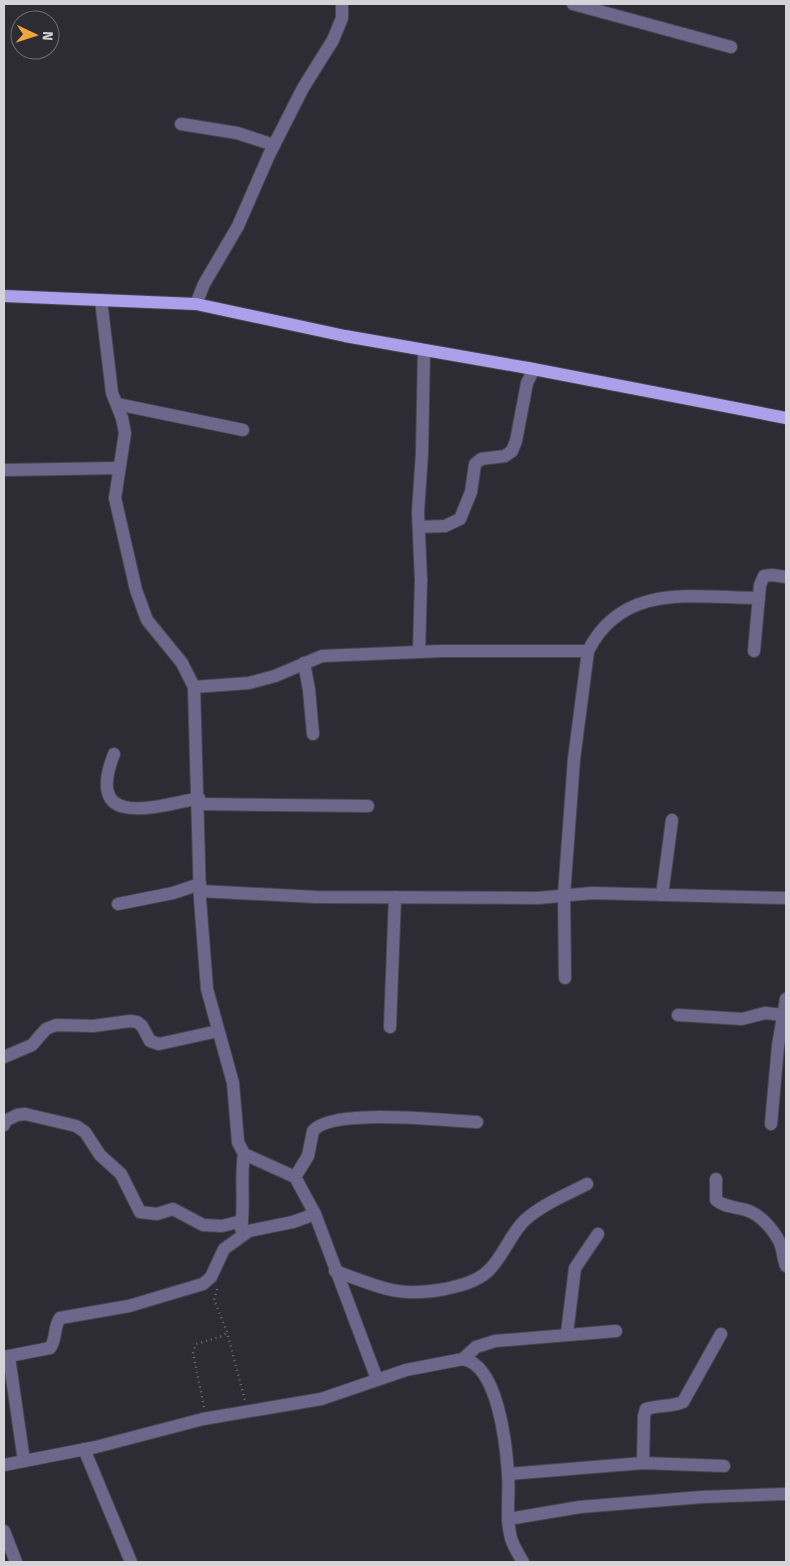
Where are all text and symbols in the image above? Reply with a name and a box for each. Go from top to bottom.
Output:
north arrow [10,10,60,60]
text: N [39,31,56,41]

